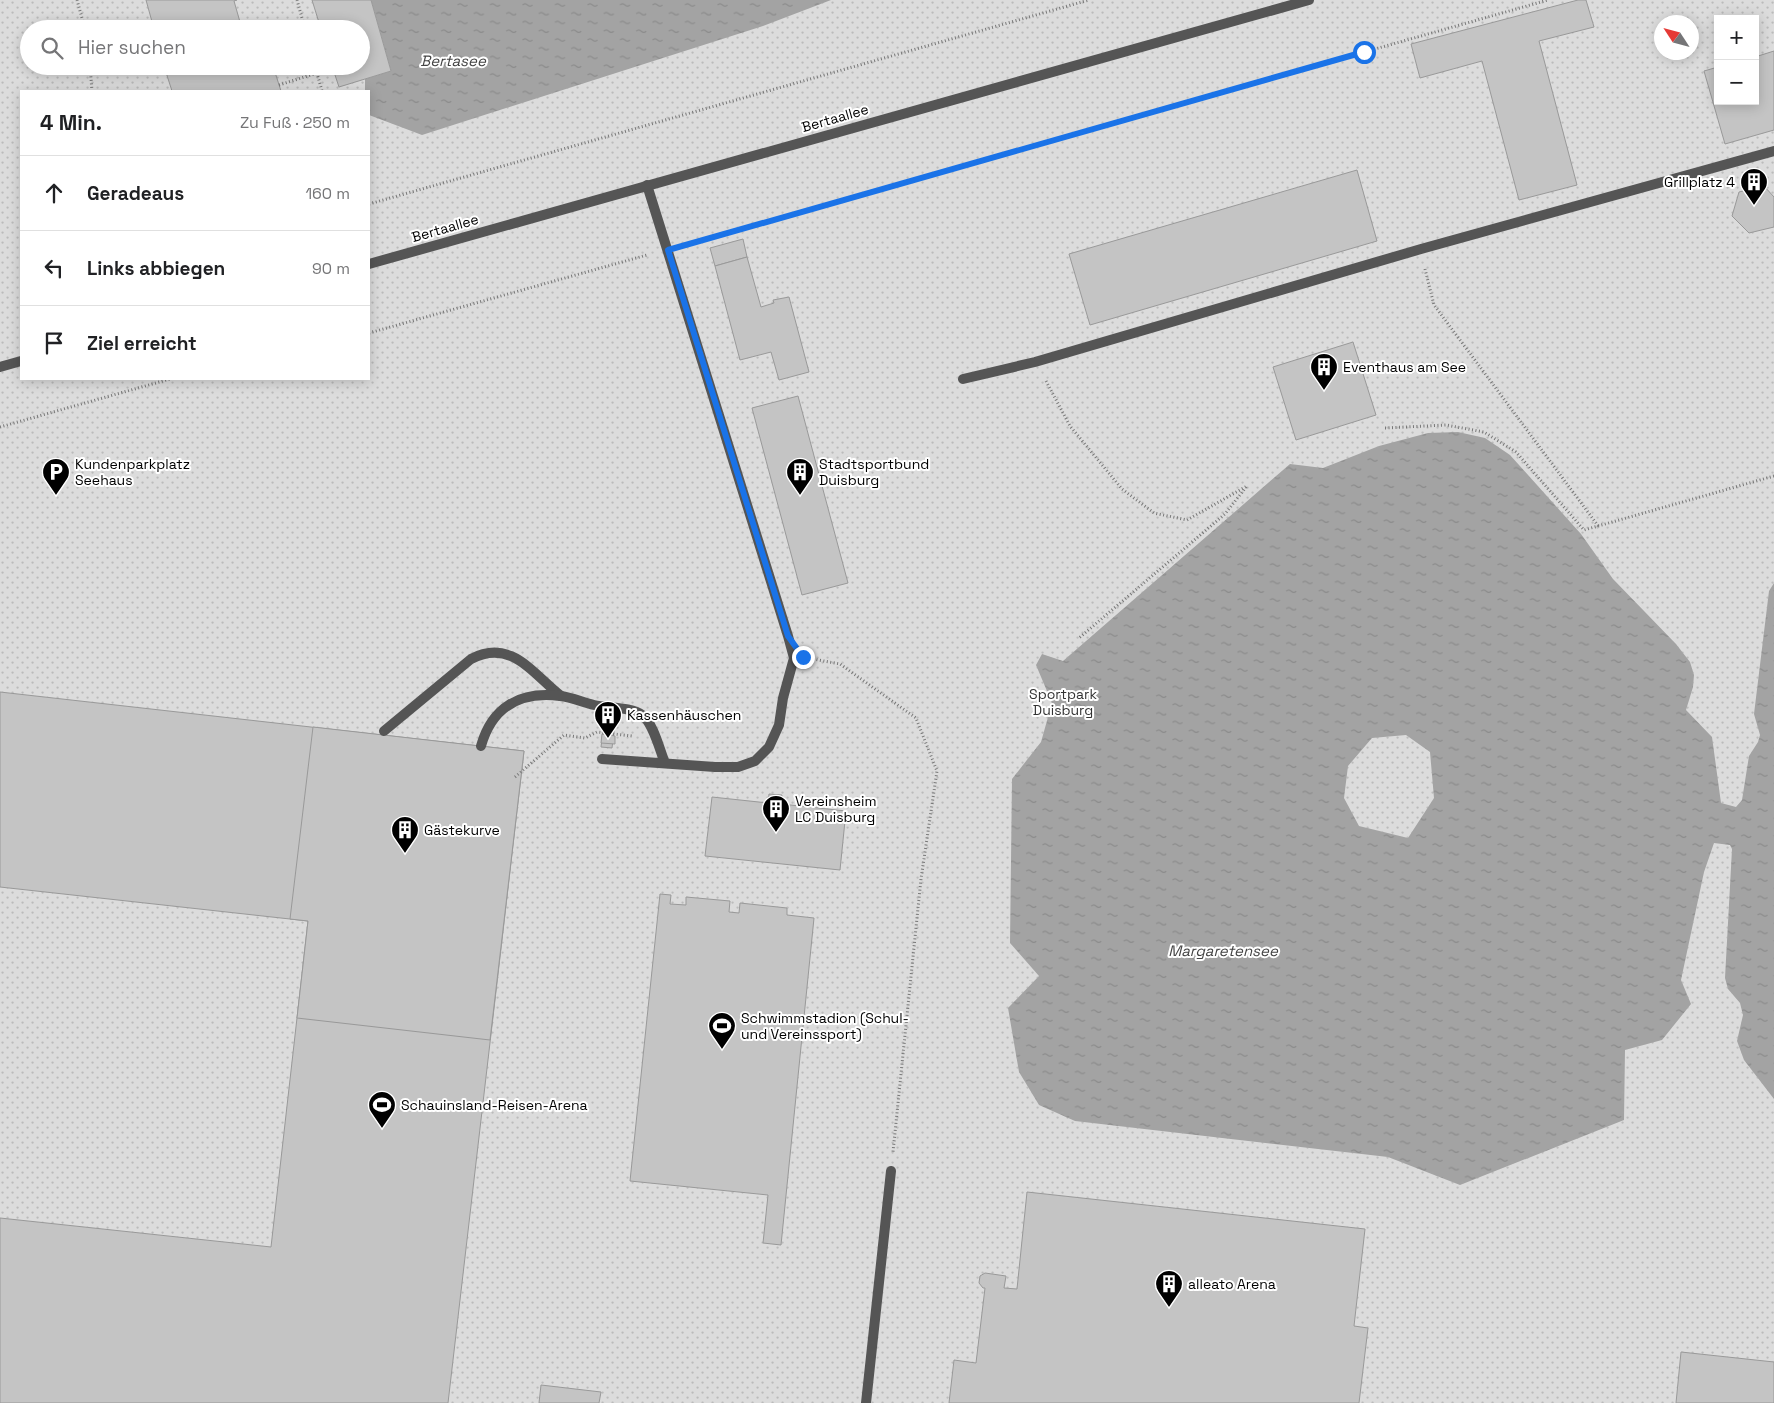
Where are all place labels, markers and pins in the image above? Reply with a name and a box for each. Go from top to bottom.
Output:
building icon: Grillplatz 4 [1739,167,1769,206]
place label: Grillplatz 4 [1664,173,1735,191]
building icon: Eventhaus am See [1309,352,1339,391]
place label: Eventhaus am See [1343,358,1466,376]
place label: Kundenparkplatz Seehaus [75,455,190,489]
place label: Stadtsportbund Duisburg [819,455,929,489]
parking icon: Kundenparkplatz Seehaus [41,457,71,496]
building icon: Stadtsportbund Duisburg [785,457,815,496]
building icon: Kassenhäuschen [593,700,623,739]
place label: Kassenhäuschen [627,706,741,724]
place label: Vereinsheim LC Duisburg [795,792,876,826]
building icon: Vereinsheim LC Duisburg [761,794,791,833]
building icon: Gästekurve [390,815,420,854]
place label: Gästekurve [424,821,500,839]
place label: Schwimmstadion (Schul- und Vereinssport) [741,1009,909,1043]
sports icon: Schwimmstadion (Schul- und Vereinssport) [707,1011,737,1050]
sports icon: Schauinsland-Reisen-Arena [367,1090,397,1129]
place label: Schauinsland-Reisen-Arena [401,1096,588,1114]
building icon: alleato Arena [1154,1269,1184,1308]
place label: alleato Arena [1188,1275,1276,1293]

